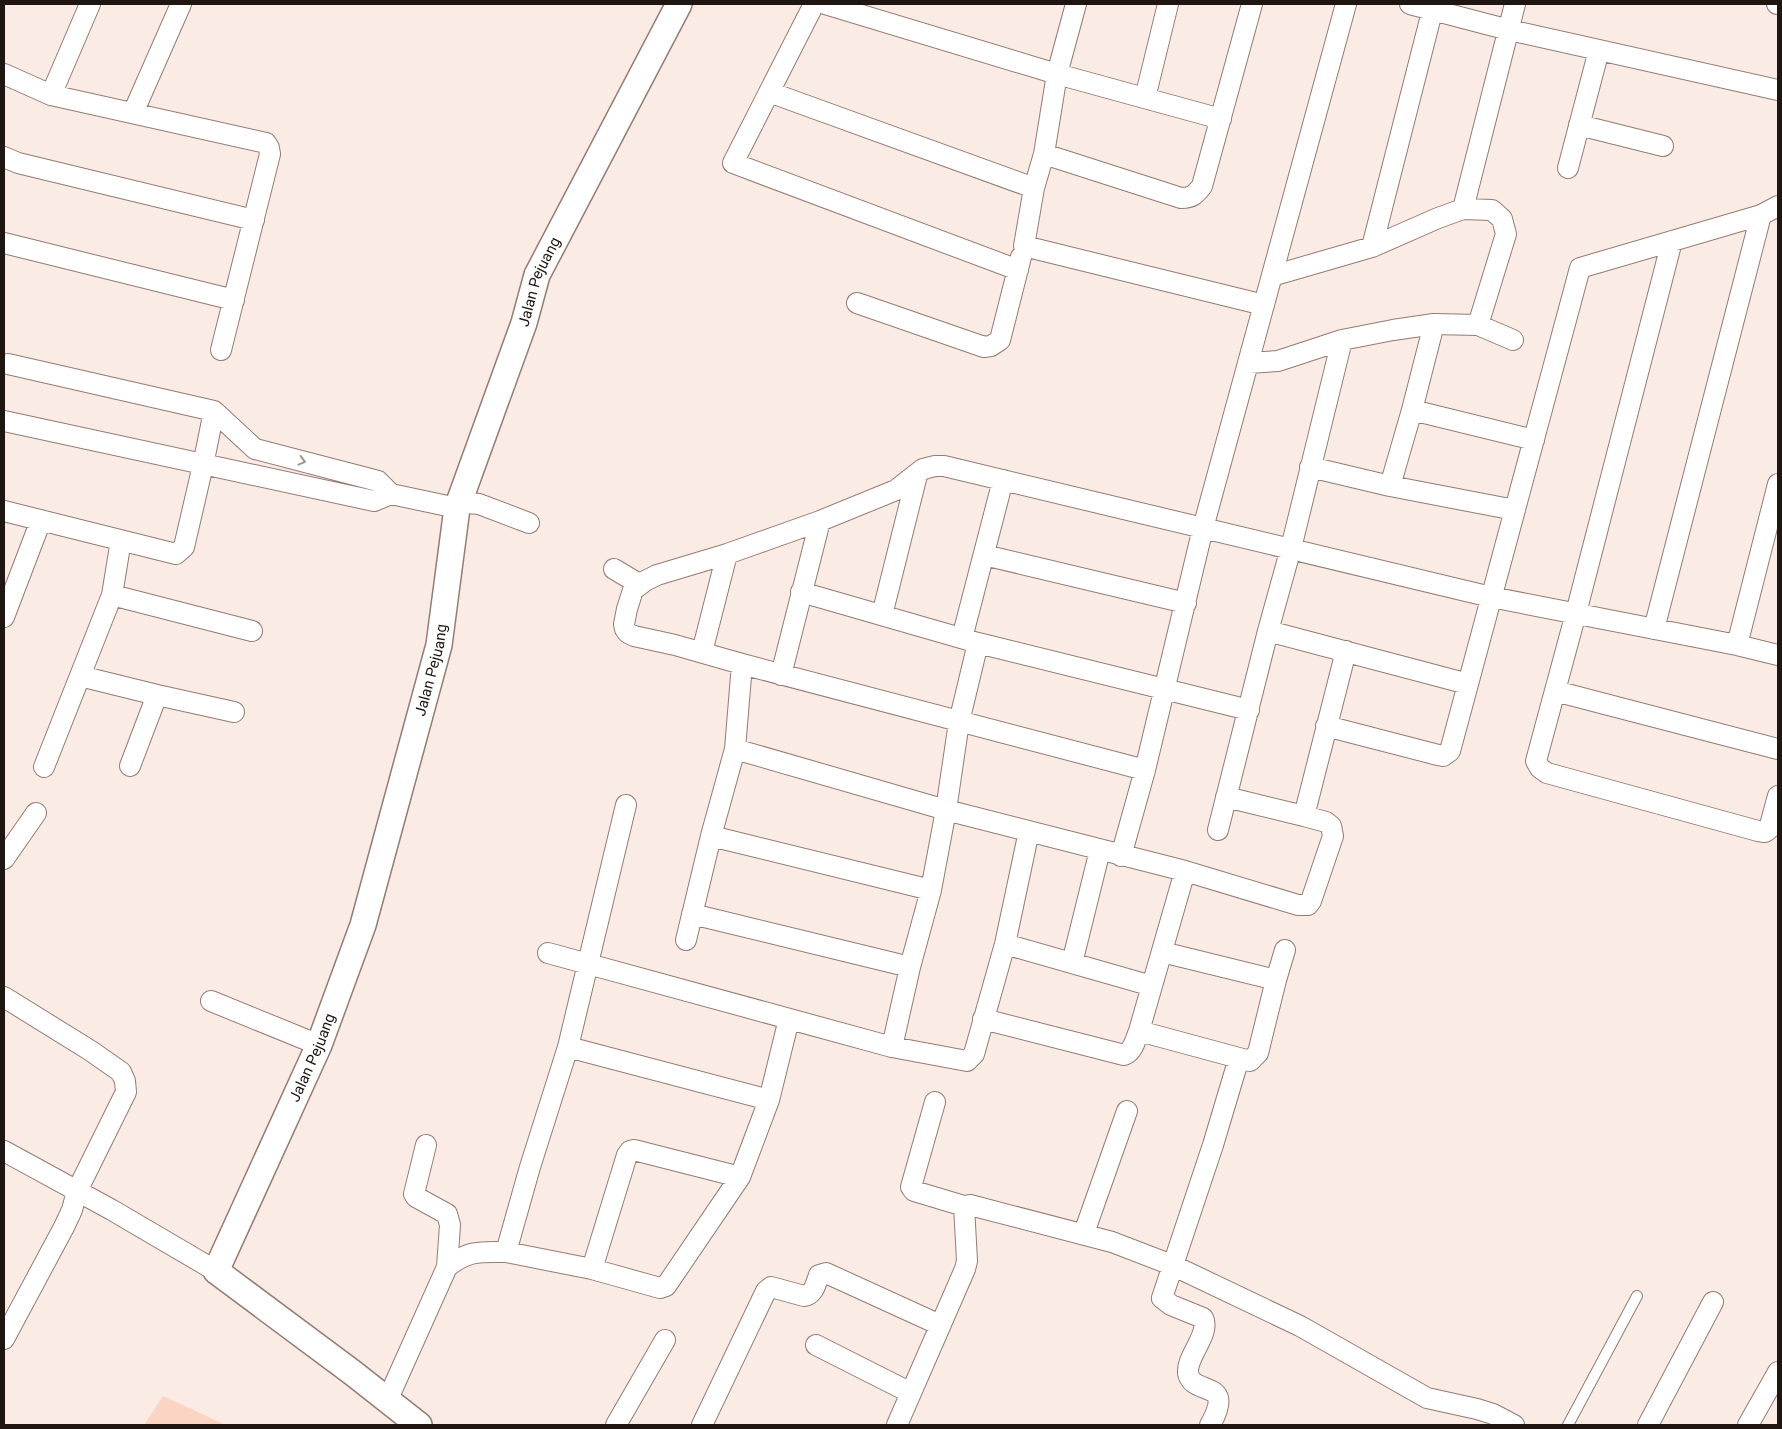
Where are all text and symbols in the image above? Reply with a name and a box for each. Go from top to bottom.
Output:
street label: Jalan Pejuang [514,234,564,329]
one-way arrow [297,455,306,466]
street label: Jalan Pejuang [411,623,451,718]
street label: Jalan Pejuang [285,1011,339,1105]

